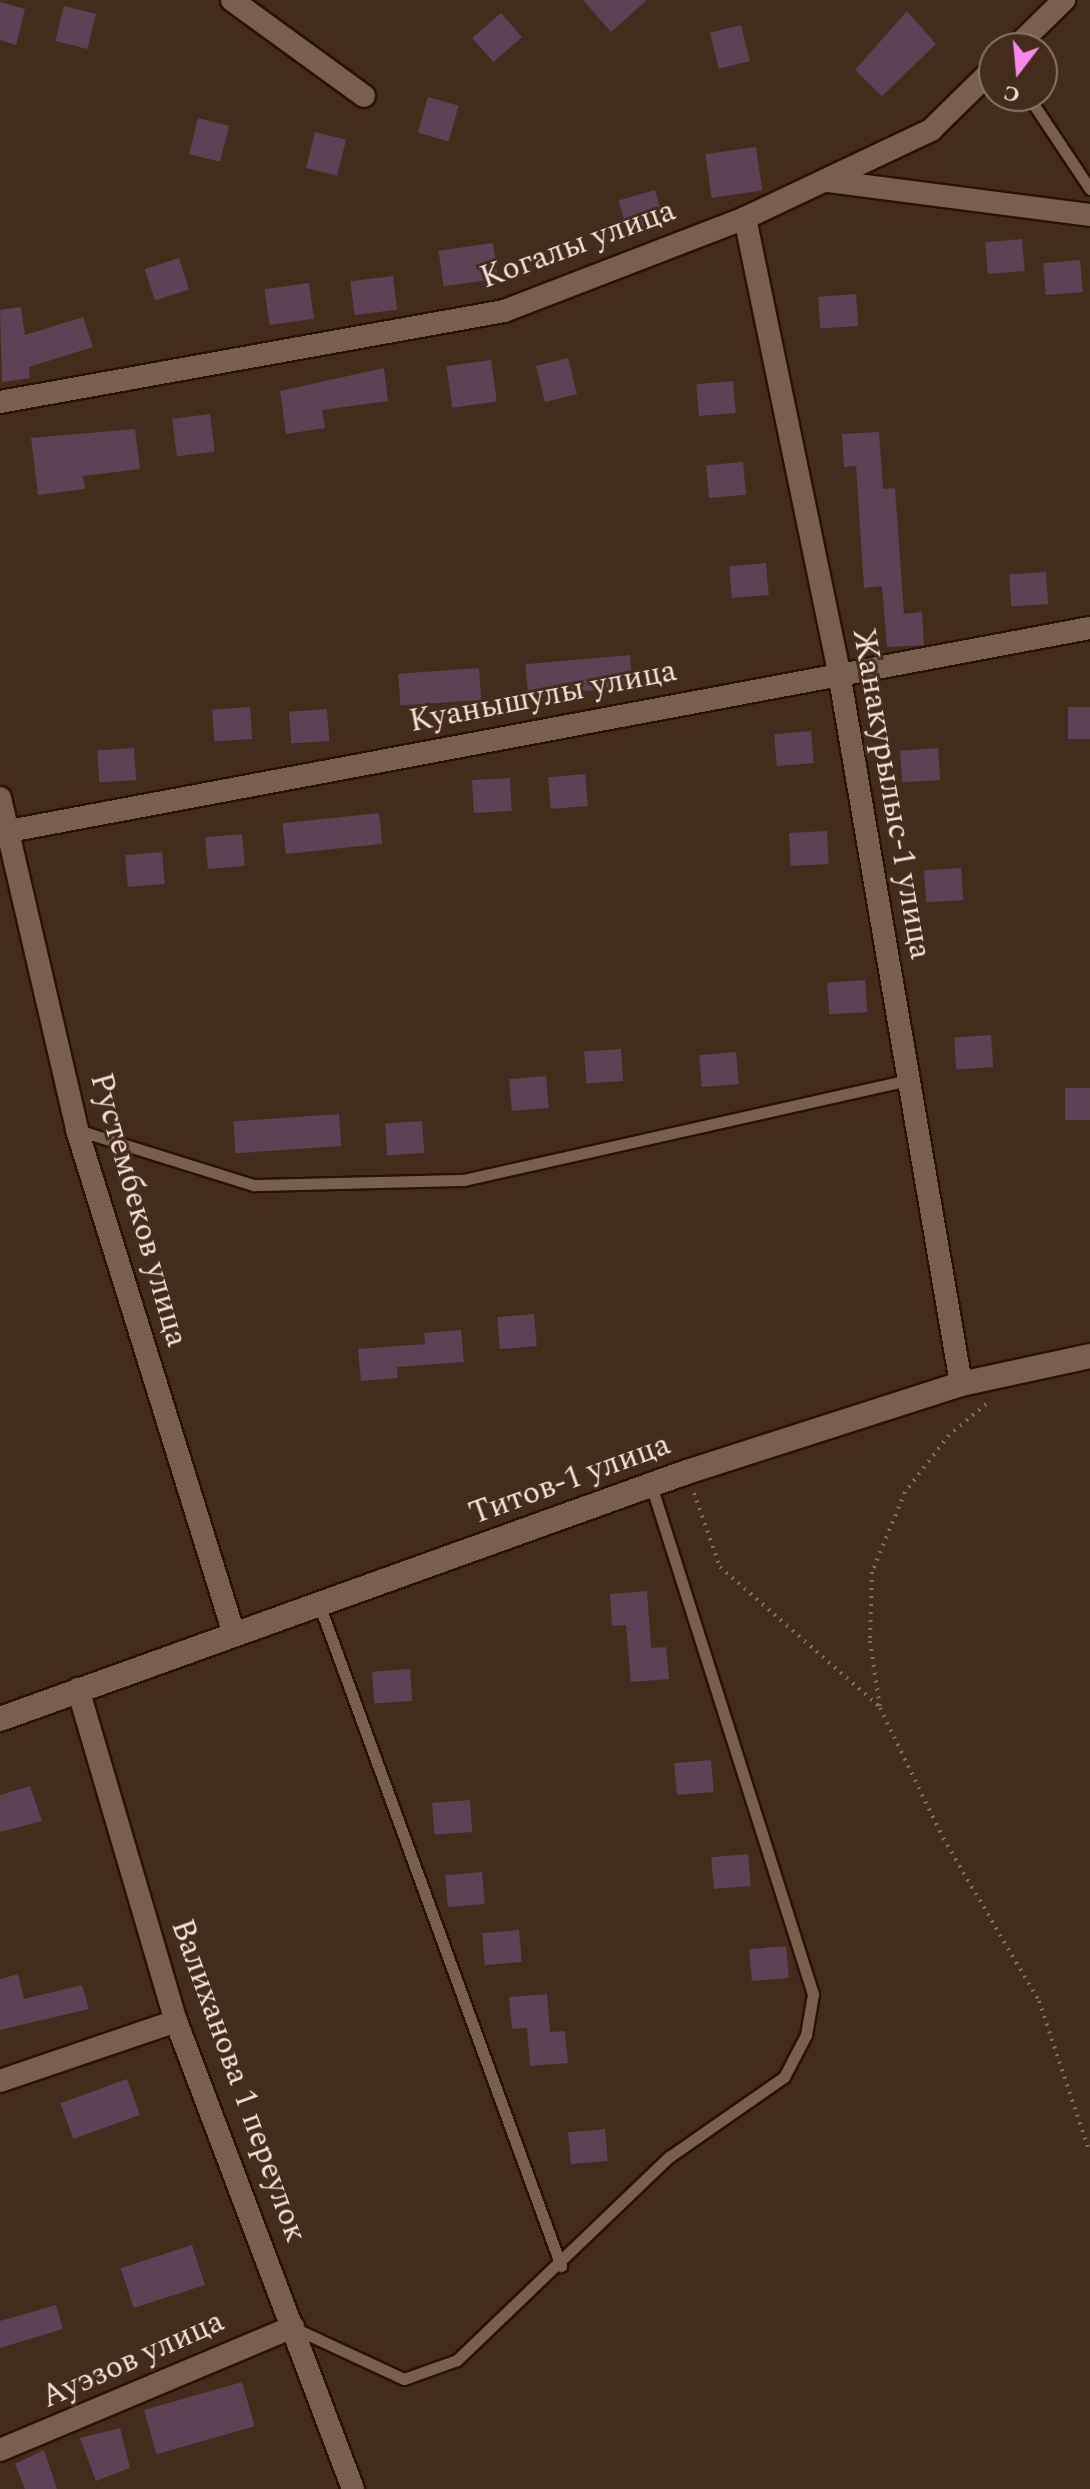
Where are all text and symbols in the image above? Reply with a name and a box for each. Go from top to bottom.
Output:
north arrow [978,32,1058,112]
text: С [1000,76,1024,112]
street label: Когалы улица [475,192,681,298]
street label: Жанакурылыс-1 улица [843,626,939,962]
street label: Куанышулы улица [406,652,680,742]
street label: Рустембеков улица [81,1069,195,1351]
street label: Титов-1 улица [464,1426,676,1534]
street label: Валиханова 1 переулок [162,1914,314,2248]
street label: Ауэзов улица [36,2303,230,2417]

